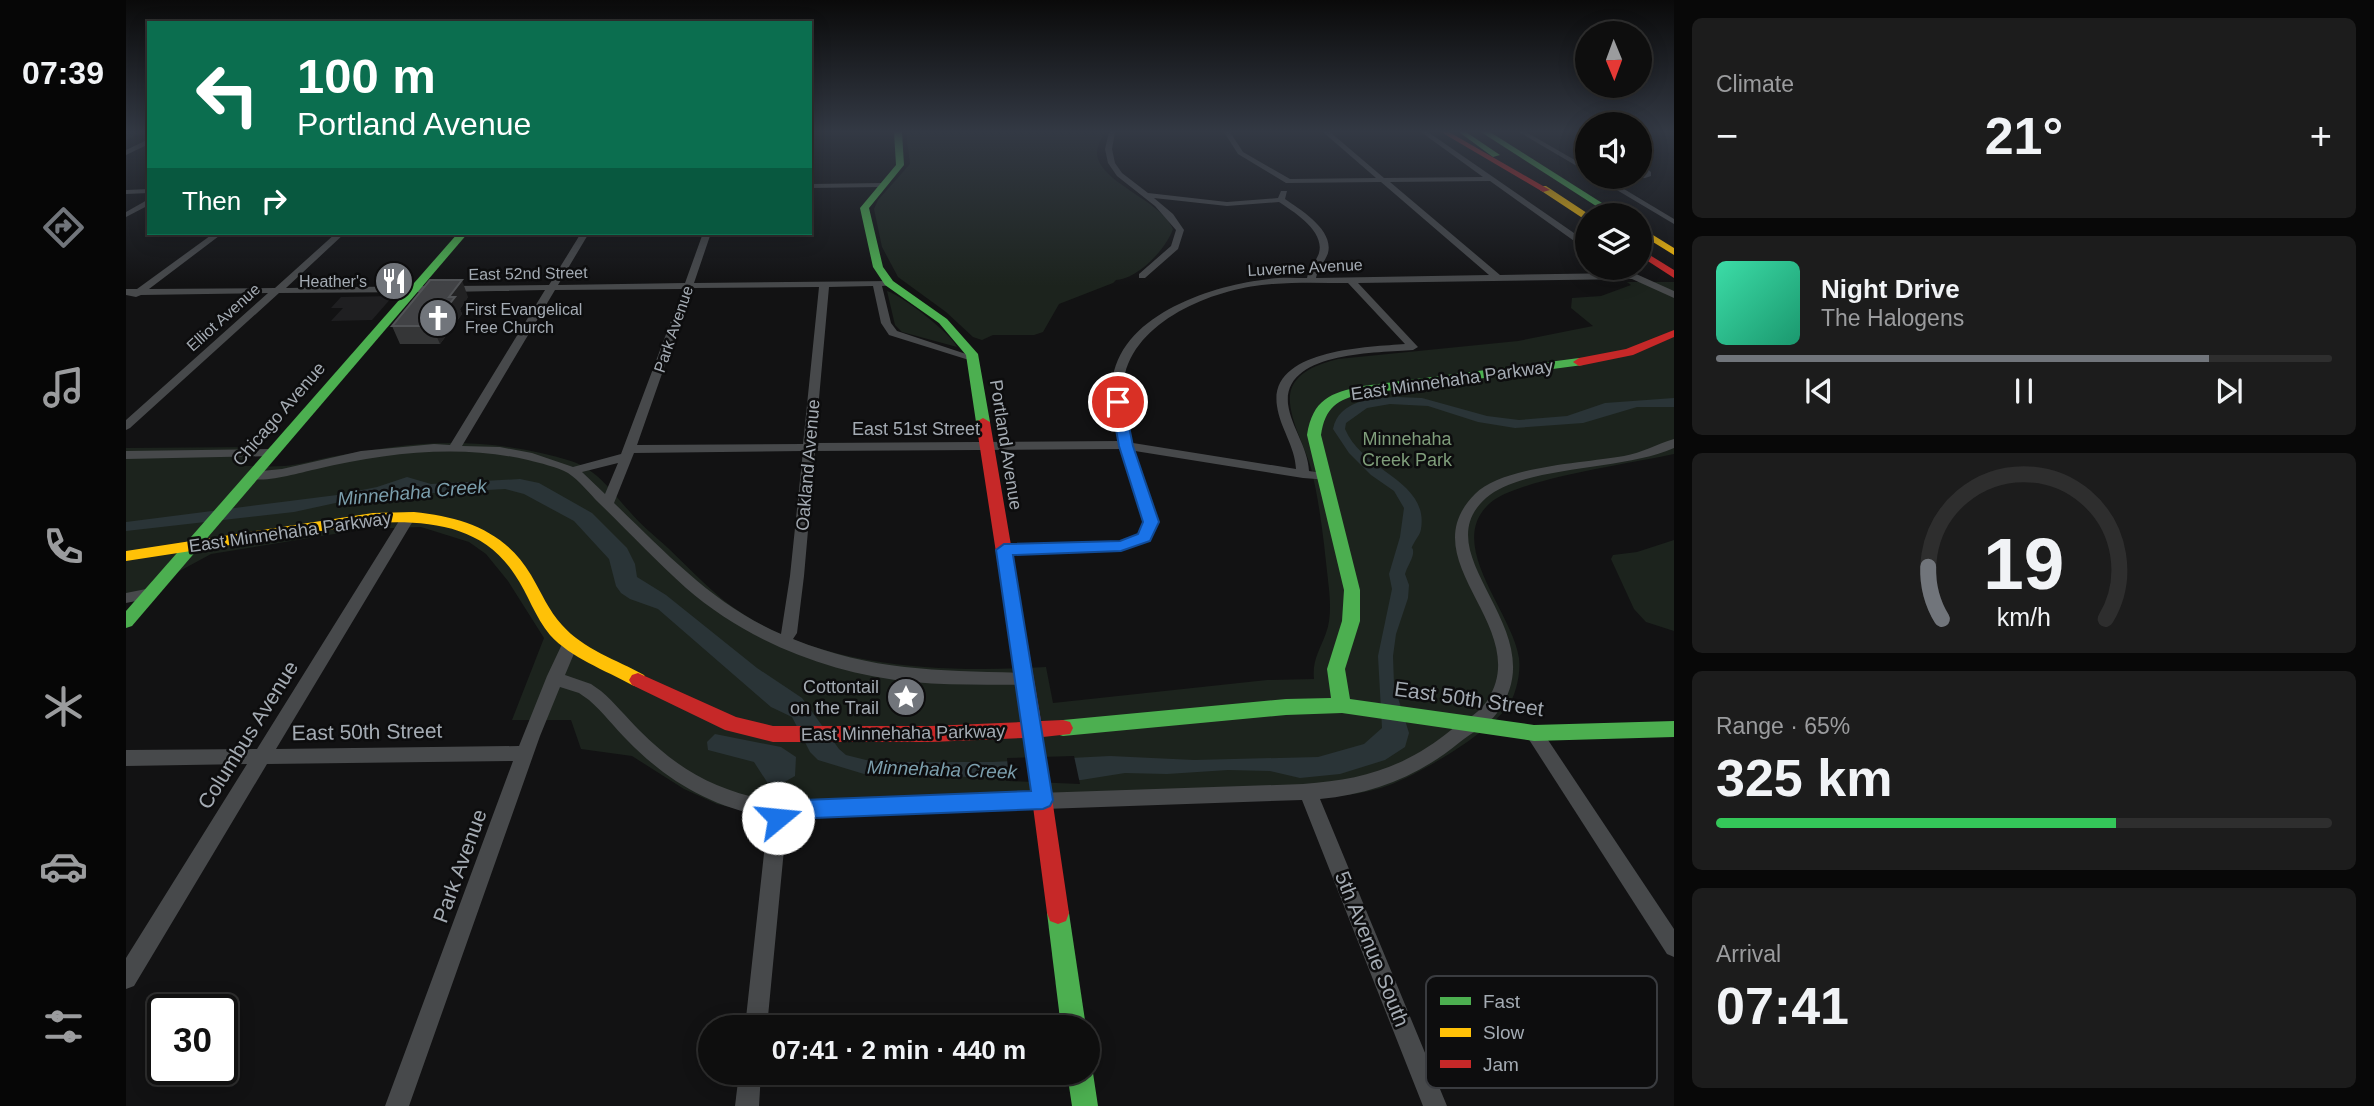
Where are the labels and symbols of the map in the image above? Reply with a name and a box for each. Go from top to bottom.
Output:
north arrow [1575,21,1652,98]
street label: Luverne Avenue [1247,256,1363,279]
restaurant icon: Heather's [373,260,415,302]
street label: East 52nd Street [468,264,588,283]
place label: Heather's [299,273,367,290]
street label: Elliot Avenue [183,280,263,355]
street label: Park Avenue [651,284,696,375]
church icon: First Evangelical Free Church [417,297,459,339]
place label: First Evangelical Free Church [465,301,582,336]
street label: East Minnehaha Parkway [1350,356,1554,404]
street label: Chicago Avenue [229,358,329,470]
pin [1088,372,1148,432]
street label: Portland Avenue [986,378,1026,512]
street label: Oakland Avenue [792,398,824,532]
street label: East 51st Street [852,419,980,439]
park label: Minnehaha Creek Park [1362,429,1453,470]
water label: Minnehaha Creek [336,475,489,509]
street label: East Minnehaha Parkway [188,508,392,556]
street label: Columbus Avenue [193,657,302,813]
place icon: Cottontail on the Trail [885,676,927,718]
place label: Cottontail on the Trail [790,677,879,718]
street label: East 50th Street [1393,677,1545,720]
street label: East 50th Street [292,719,443,744]
street label: East Minnehaha Parkway [801,721,1005,745]
water label: Minnehaha Creek [867,756,1019,783]
position arrow [741,781,815,855]
street label: Park Avenue [428,806,491,926]
street label: 5th Avenue South [1331,868,1414,1030]
legend [1426,976,1657,1088]
text: Fast [1483,991,1521,1012]
speed limit sign: 30 [147,994,238,1085]
text: Slow [1483,1022,1524,1043]
text: Jam [1483,1054,1519,1075]

